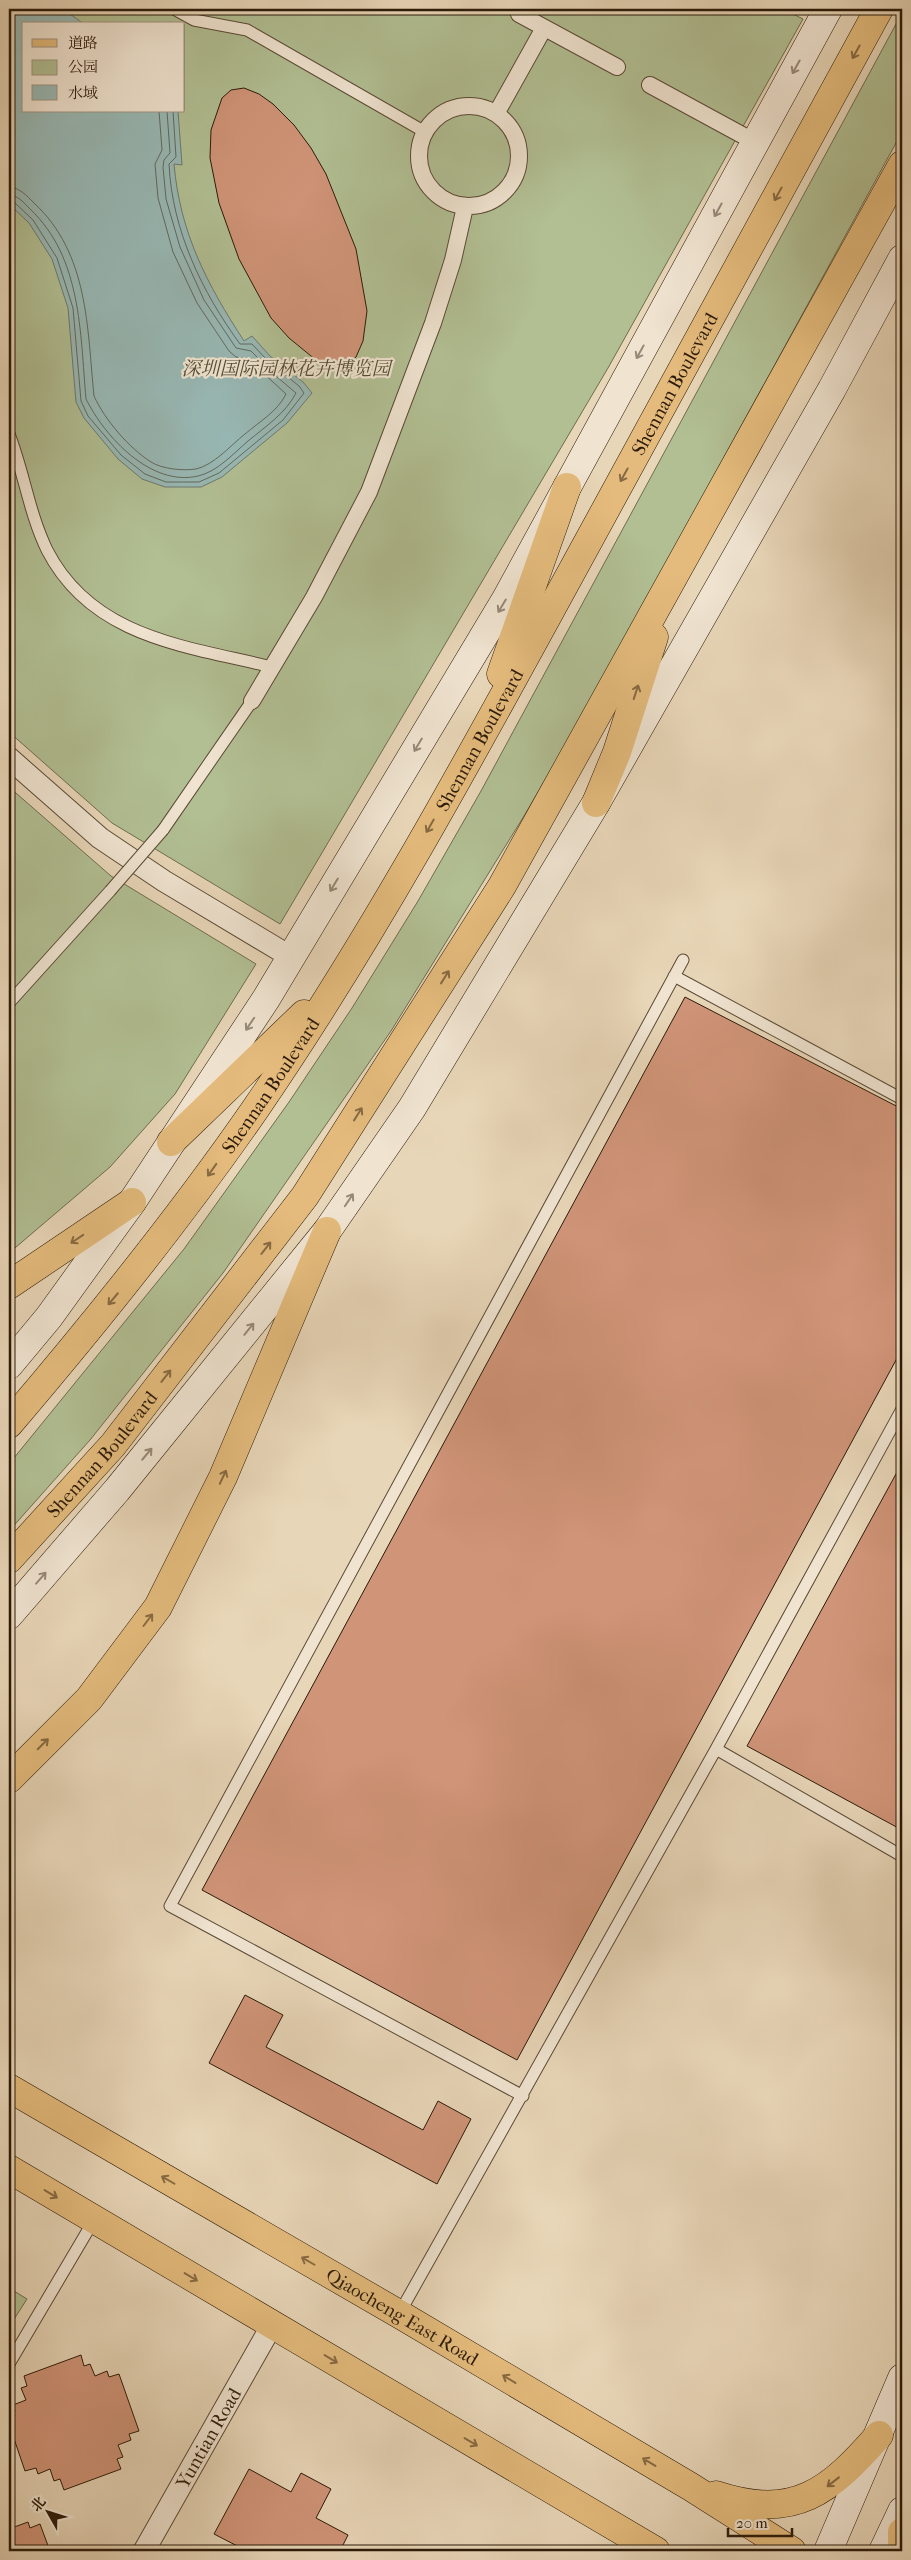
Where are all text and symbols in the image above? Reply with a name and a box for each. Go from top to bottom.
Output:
legend [22,22,185,112]
text: 道路 [68,34,98,52]
one-way arrow [850,44,860,58]
text: 公园 [68,58,98,76]
one-way arrow [791,59,800,74]
text: 水域 [68,84,98,102]
one-way arrow [772,186,782,201]
one-way arrow [713,202,723,217]
street label: Shennan Boulevard [627,309,723,459]
one-way arrow [635,345,645,360]
park label: 深圳国际园林花卉博览园 [181,358,393,380]
one-way arrow [619,467,628,482]
one-way arrow [496,599,506,613]
street label: Shennan Boulevard [432,665,529,815]
one-way arrow [632,684,642,700]
one-way arrow [413,738,423,752]
one-way arrow [424,818,434,832]
one-way arrow [329,877,339,891]
one-way arrow [440,970,450,984]
street label: Shennan Boulevard [217,1013,325,1158]
one-way arrow [245,1016,255,1030]
one-way arrow [353,1107,363,1121]
one-way arrow [207,1163,217,1177]
one-way arrow [344,1193,354,1207]
one-way arrow [70,1234,84,1244]
one-way arrow [260,1241,271,1254]
one-way arrow [108,1292,119,1305]
one-way arrow [244,1322,255,1335]
one-way arrow [161,1370,172,1383]
street label: Shennan Boulevard [42,1387,163,1522]
one-way arrow [141,1448,152,1461]
one-way arrow [219,1470,228,1485]
one-way arrow [36,1572,47,1585]
one-way arrow [143,1613,153,1627]
one-way arrow [37,1739,49,1751]
one-way arrow [160,2175,175,2185]
one-way arrow [43,2189,57,2199]
one-way arrow [302,2256,316,2266]
street label: Qiaocheng East Road [322,2264,483,2371]
one-way arrow [183,2272,197,2282]
one-way arrow [323,2355,337,2365]
one-way arrow [502,2374,517,2383]
street label: Yuntian Road [171,2384,246,2493]
one-way arrow [463,2437,477,2447]
one-way arrow [642,2456,656,2466]
one-way arrow [827,2477,840,2488]
north arrow [22,2488,72,2538]
text: 北 [27,2493,49,2515]
scale bar [728,2505,792,2537]
text: 20 m [736,2514,768,2532]

